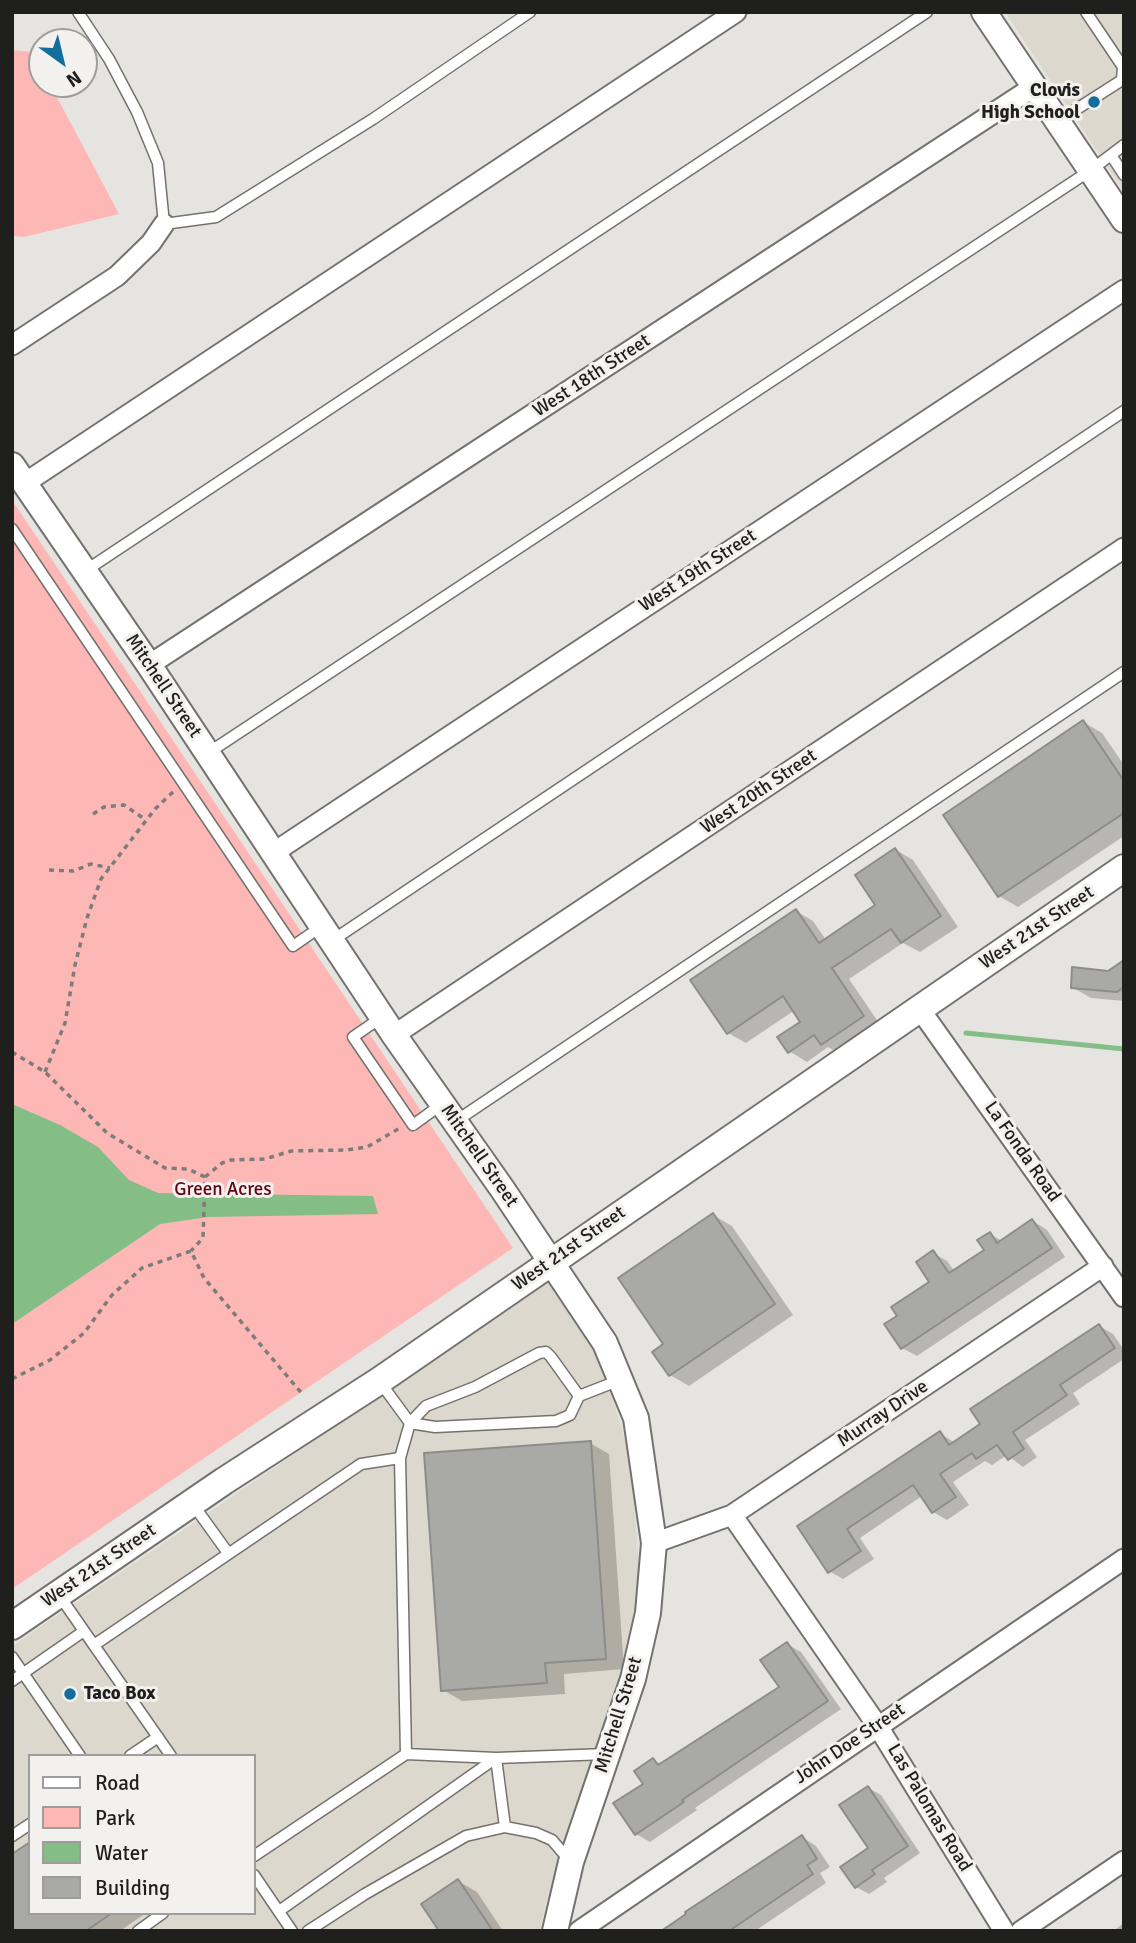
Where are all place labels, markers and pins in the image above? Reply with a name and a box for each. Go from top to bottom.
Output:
place label: Clovis High School [981,80,1080,124]
marker: Clovis High School [1086,94,1102,110]
place label: Taco Box [84,1683,155,1705]
marker: Taco Box [62,1686,78,1702]

